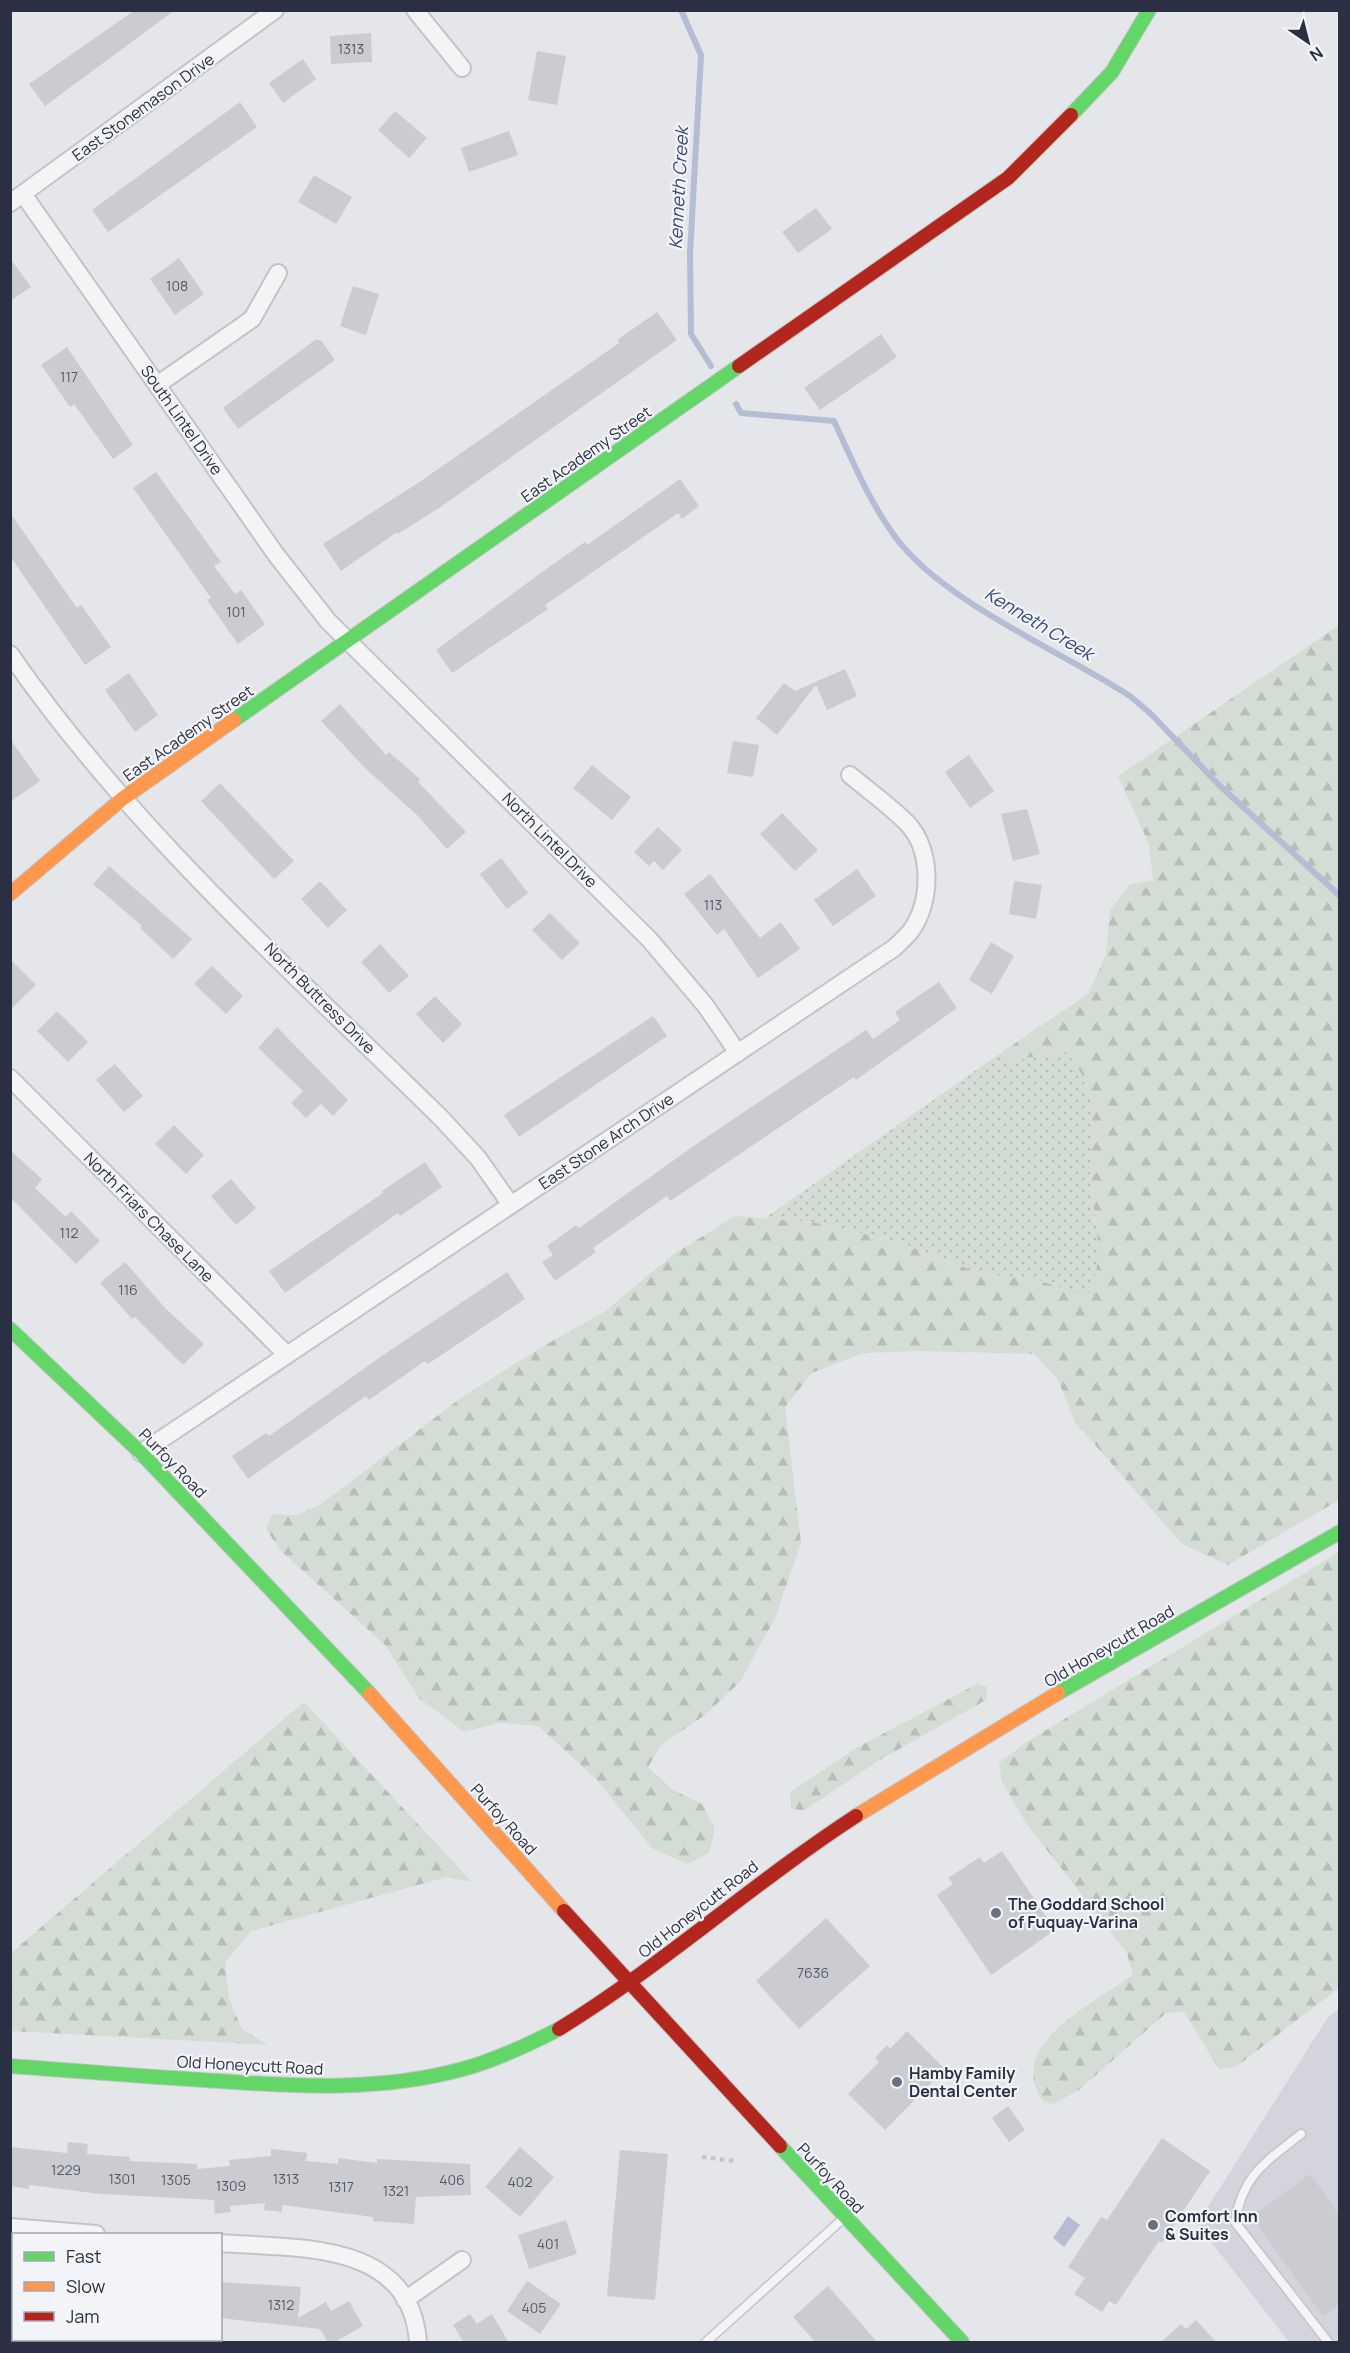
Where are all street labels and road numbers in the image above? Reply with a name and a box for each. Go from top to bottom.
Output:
street label: East Stonemason Drive [68,48,218,166]
street label: South Lintel Drive [136,361,228,479]
street label: East Academy Street [516,401,656,507]
street label: East Academy Street [118,680,258,786]
street label: North Lintel Drive [497,787,603,893]
street label: North Buttress Drive [260,938,380,1058]
street label: East Stone Arch Drive [534,1088,678,1194]
street label: North Friars Chase Lane [79,1147,219,1287]
street label: Purfoy Road [134,1423,212,1503]
street label: Old Honeycutt Road [1040,1600,1178,1692]
street label: Purfoy Road [466,1779,542,1859]
street label: Old Honeycutt Road [633,1855,763,1963]
street label: Old Honeycutt Road [176,2050,324,2080]
street label: Purfoy Road [793,2138,869,2218]

